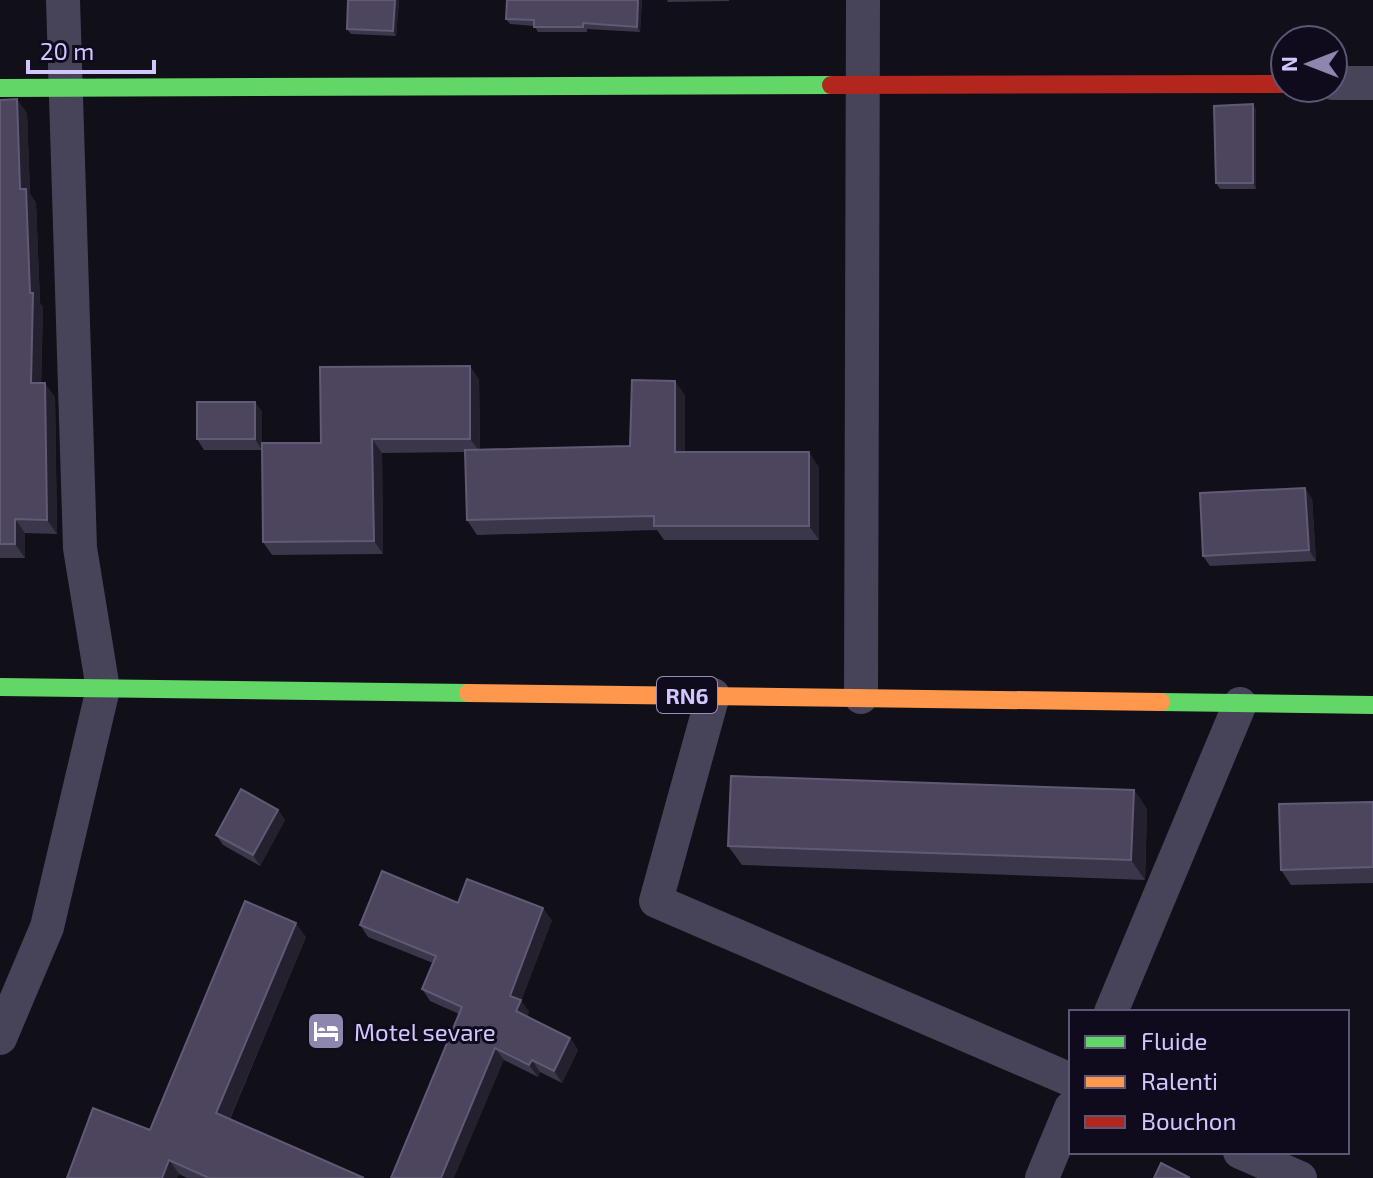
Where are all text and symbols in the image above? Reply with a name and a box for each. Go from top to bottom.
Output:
scale bar [28,24,154,74]
north arrow [1269,24,1349,104]
text: 20 m [40,36,94,65]
text: N [1275,56,1301,72]
road number: RN6 [657,677,717,713]
hotel icon: Motel sevare [305,1010,347,1052]
legend [1069,1010,1349,1154]
place label: Motel sevare [354,1017,496,1046]
text: Fluide [1141,1026,1207,1055]
text: Ralenti [1141,1066,1218,1095]
text: Bouchon [1141,1106,1236,1135]

